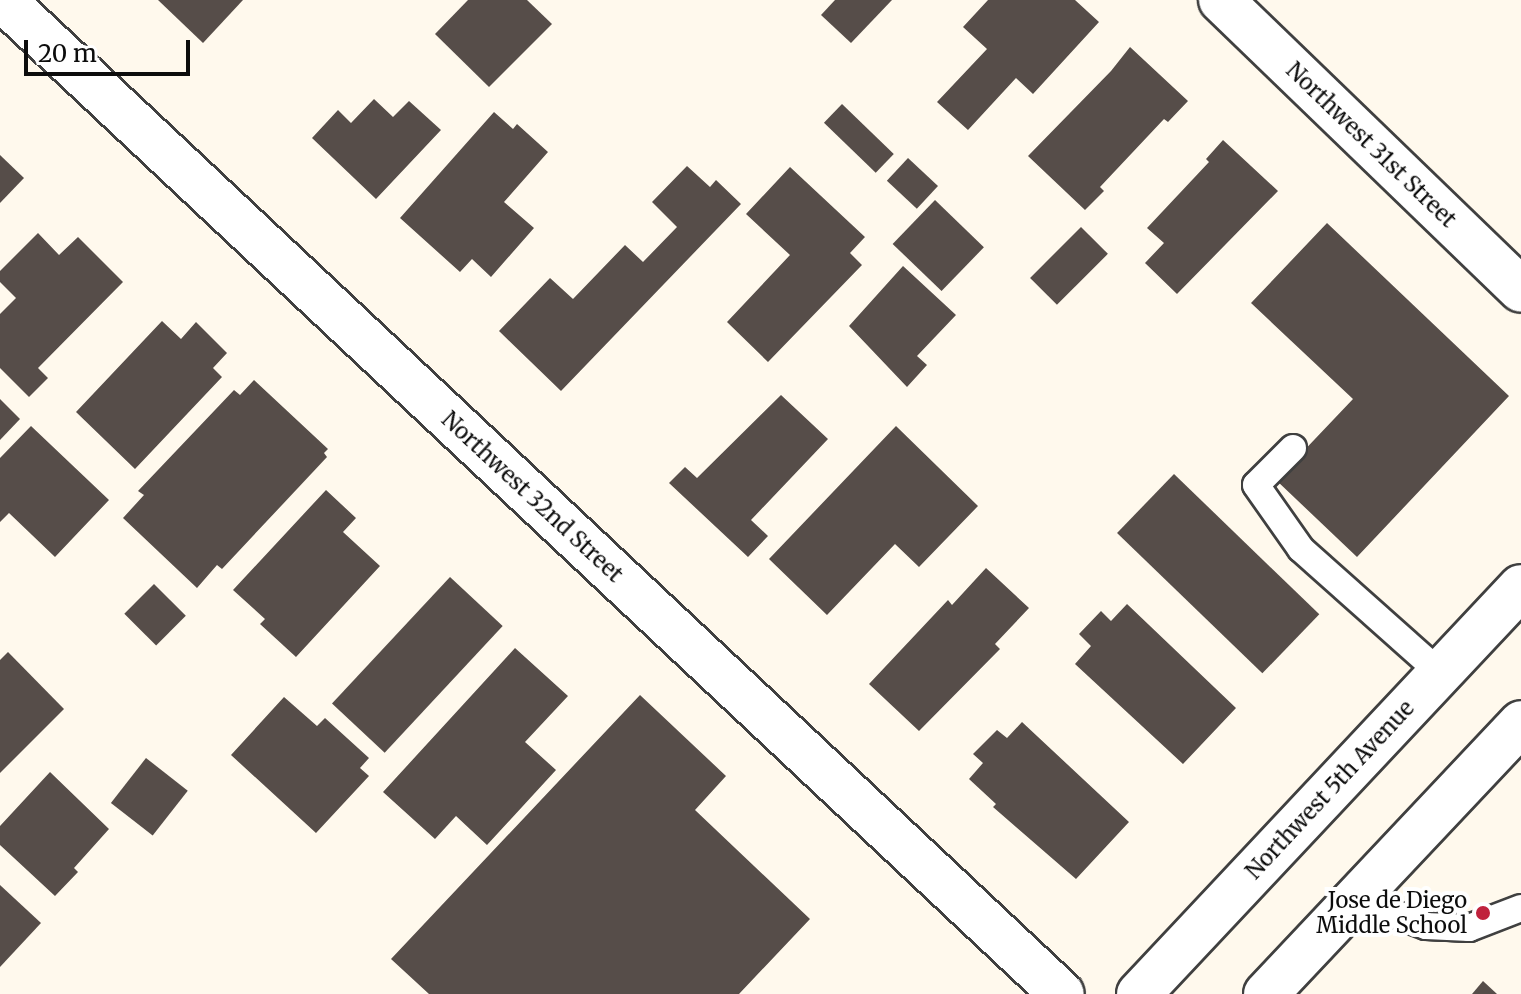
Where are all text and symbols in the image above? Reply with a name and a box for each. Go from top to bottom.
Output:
scale bar [28,24,194,74]
text: 20 m [38,38,97,69]
street label: Northwest 31st Street [1281,57,1461,233]
street label: Northwest 32nd Street [436,406,628,588]
street label: Northwest 5th Avenue [1240,695,1420,885]
place label: Jose de Diego Middle School [1316,887,1467,938]
marker: Jose de Diego Middle School [1474,904,1492,922]

